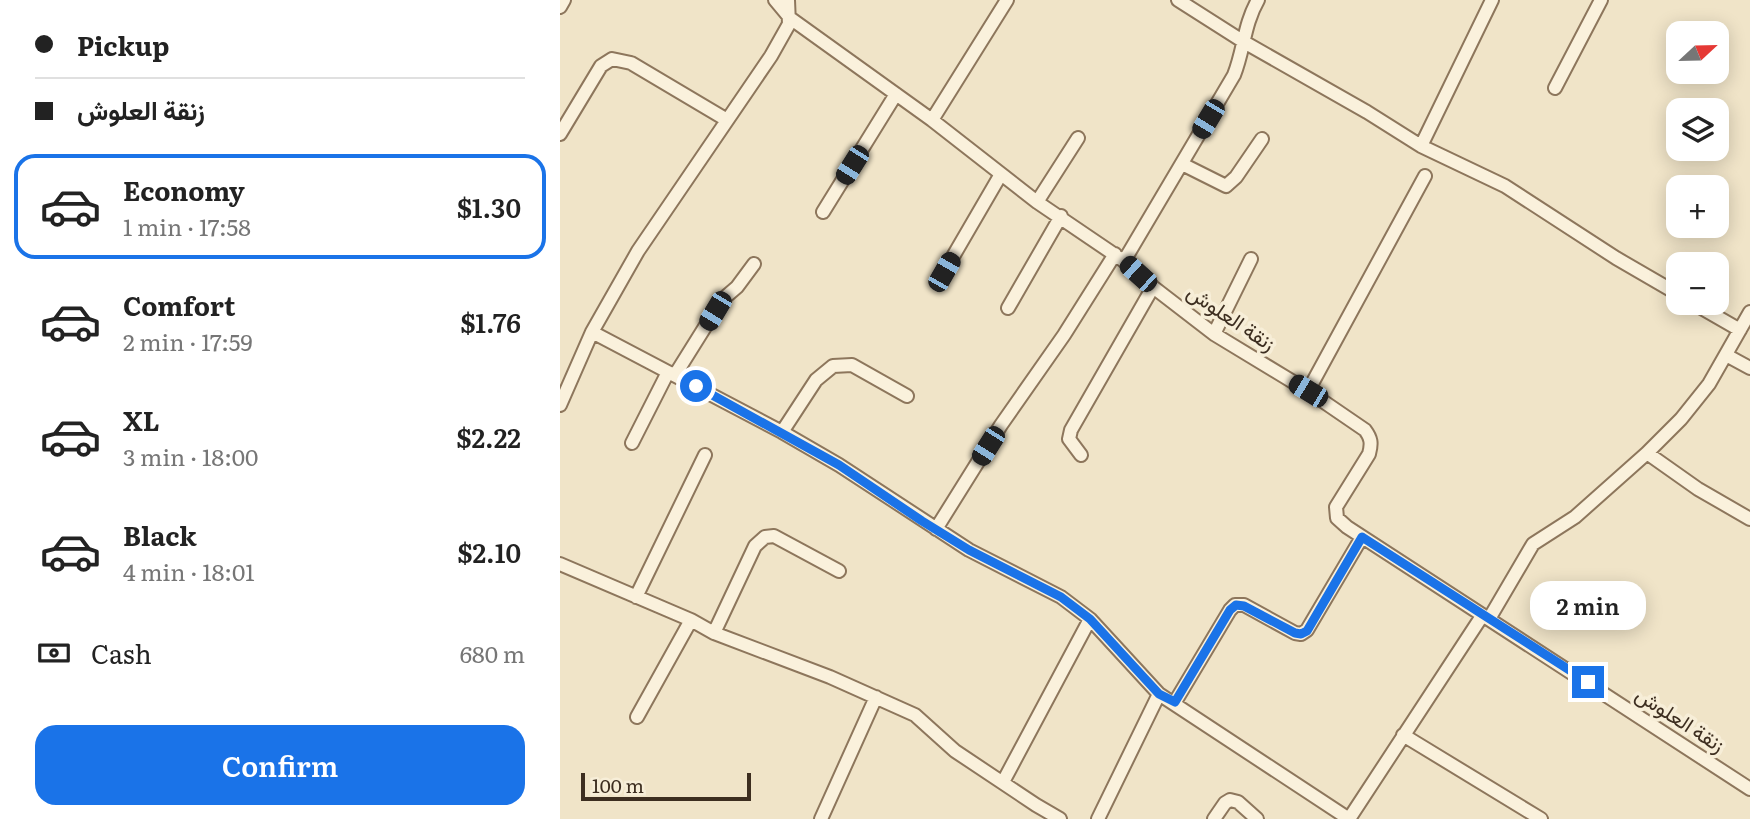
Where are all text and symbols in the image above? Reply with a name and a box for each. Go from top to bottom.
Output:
north arrow [1666,21,1729,84]
map controls [1666,21,1729,315]
text: Pickup [77,25,169,64]
text: زنقة العلوش [77,89,205,128]
car [1189,96,1228,142]
button: layers [1666,98,1729,161]
car [832,142,873,188]
text: Economy [123,170,245,209]
icon: car [39,175,102,238]
button: + [1666,175,1729,238]
text: $1.30 [457,187,521,226]
text: 1 min · 17:58 [123,209,251,243]
car [925,249,964,295]
car [1116,252,1161,296]
button: − [1666,252,1729,315]
street label: زنقة العلوش [1182,275,1283,357]
text: Comfort [123,285,235,324]
car [696,288,735,334]
icon: car [39,290,102,353]
text: $1.76 [460,302,521,341]
text: 2 min · 17:59 [123,324,253,358]
route start [680,370,712,402]
car [1285,371,1332,411]
text: XL [123,400,160,439]
icon: car [39,405,102,468]
text: $2.22 [456,417,521,456]
car [968,423,1009,469]
text: 3 min · 18:00 [123,439,258,473]
text: Black [123,515,197,554]
icon: car [39,520,102,583]
text: $2.10 [457,532,521,571]
text: 4 min · 18:01 [123,554,255,588]
callout: 2 min [1530,580,1646,630]
text: 2 min [1556,588,1620,622]
text: Cash [91,633,152,672]
icon: cash [35,634,73,672]
text: 680 m [460,636,525,670]
route end [1572,666,1604,698]
street label: زنقة العلوش [1631,677,1732,758]
button: Confirm [35,725,525,805]
scale bar [581,770,751,802]
text: 100 m [592,771,644,799]

